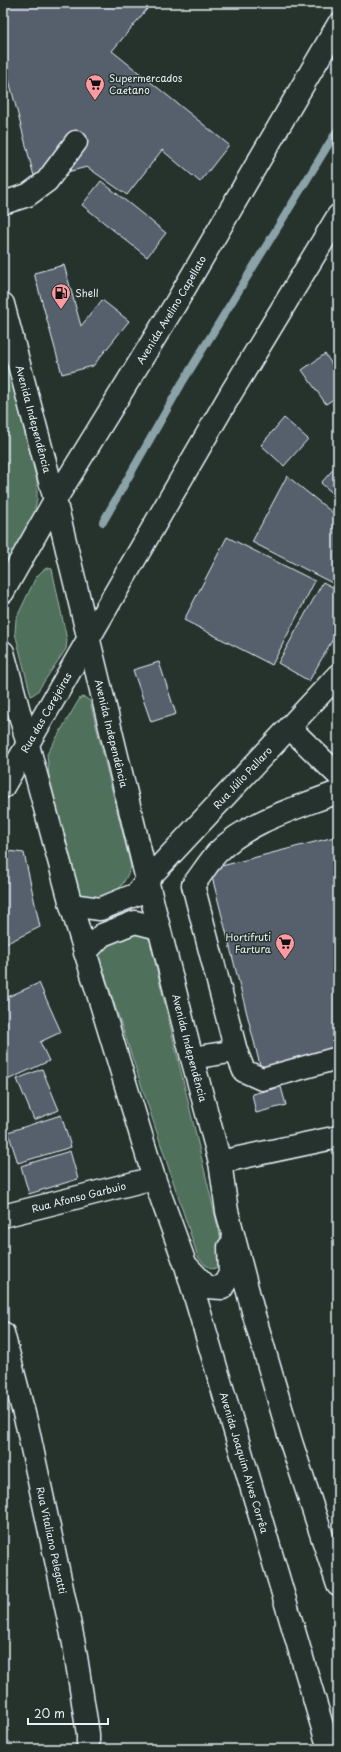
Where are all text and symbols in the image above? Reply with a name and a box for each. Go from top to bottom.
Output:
place label: Supermercados Caetano [109,70,183,97]
supermarket icon: Supermercados Caetano [84,73,106,101]
street label: Avenida Avelino Capellato [132,252,209,367]
fuel station icon: Shell [50,282,72,310]
place label: Shell [75,285,99,300]
street label: Avenida Independência [13,363,56,475]
street label: Rua das Cerejeiras [16,669,75,755]
street label: Avenida Independência [92,678,133,790]
street label: Rua Júlio Pallaro [209,742,275,812]
place label: Hortifruti Fartura [226,929,272,956]
supermarket icon: Hortifruti Fartura [274,932,296,960]
street label: Avenida Independência [169,992,212,1104]
street label: Rua Afonso Garbuio [30,1177,128,1216]
street label: Avenida Joaquim Alves Corrêa [217,1390,273,1536]
street label: Rua Vitaliano Pelegatti [33,1485,71,1595]
scale bar [28,1700,108,1726]
text: 20 m [34,1704,65,1722]

